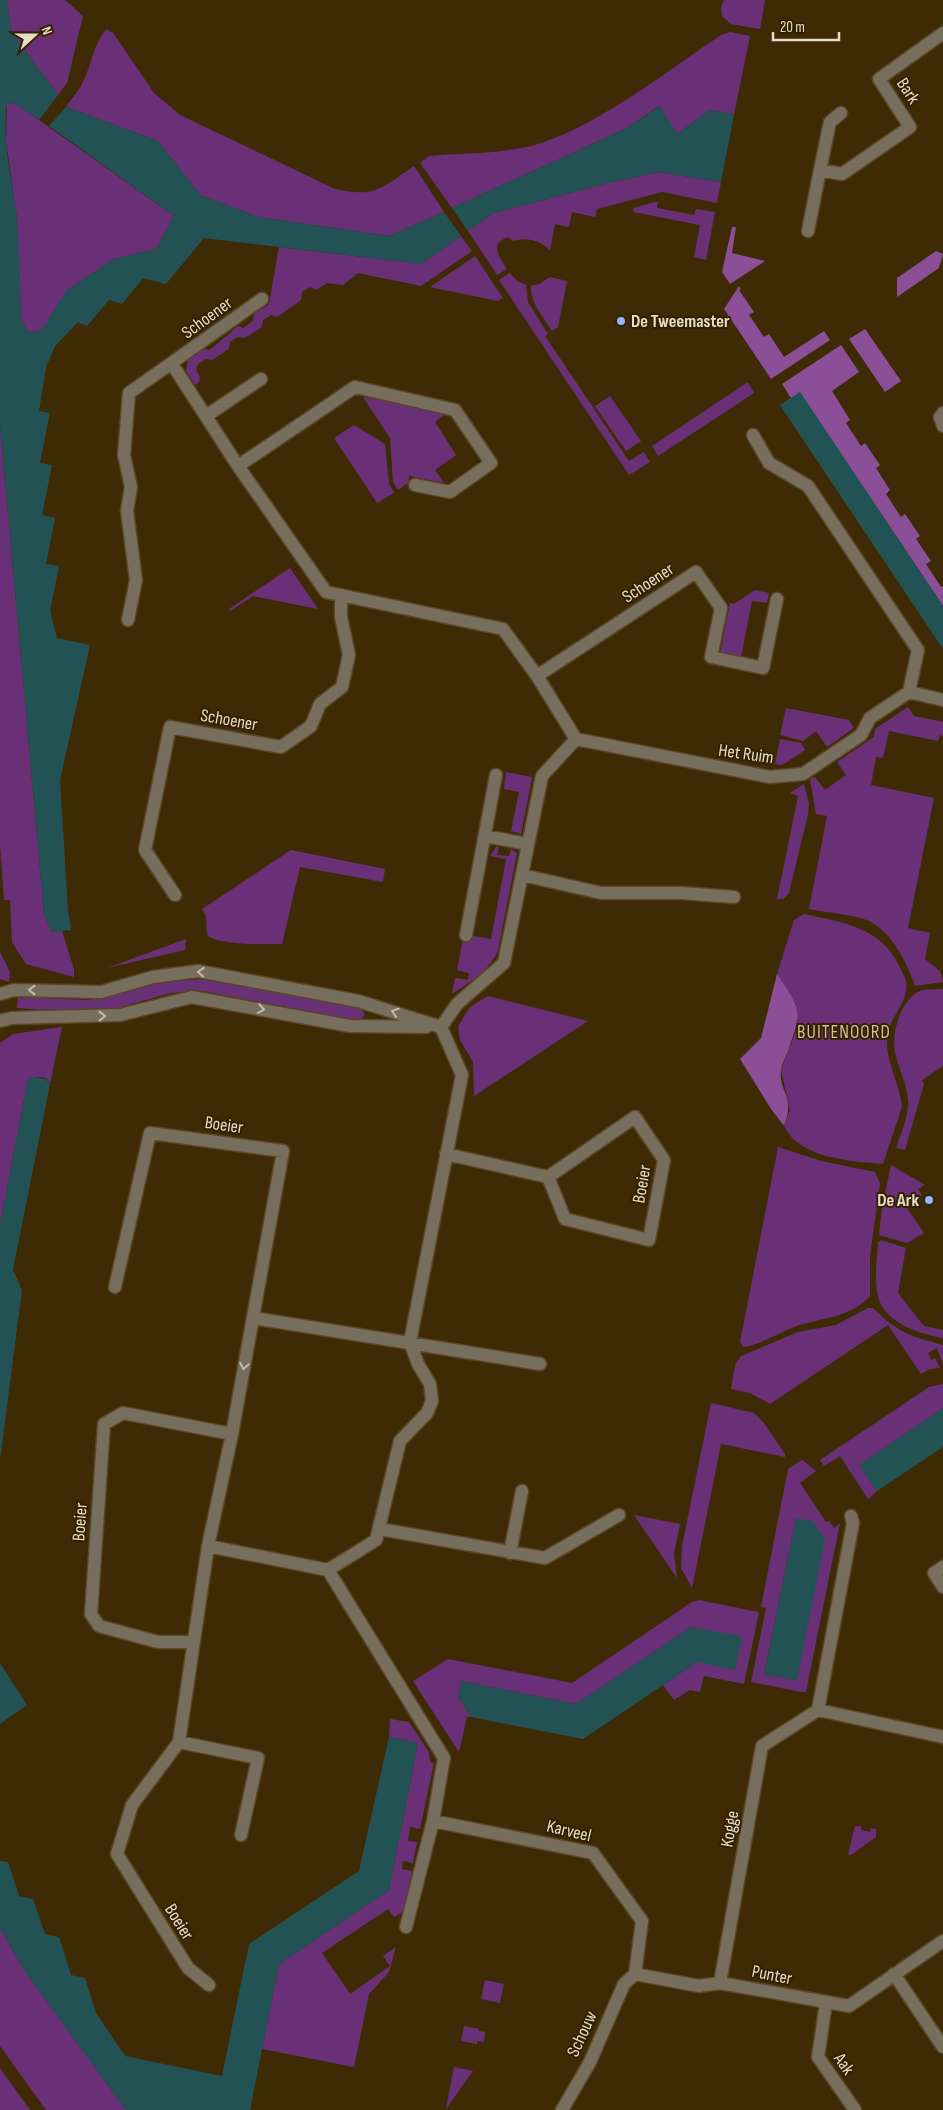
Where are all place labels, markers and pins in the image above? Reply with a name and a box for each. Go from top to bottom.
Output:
place label: De Tweemaster [631,311,730,332]
marker: De Tweemaster [615,315,627,327]
place label: De Ark [877,1190,919,1211]
marker: De Ark [923,1194,935,1206]

